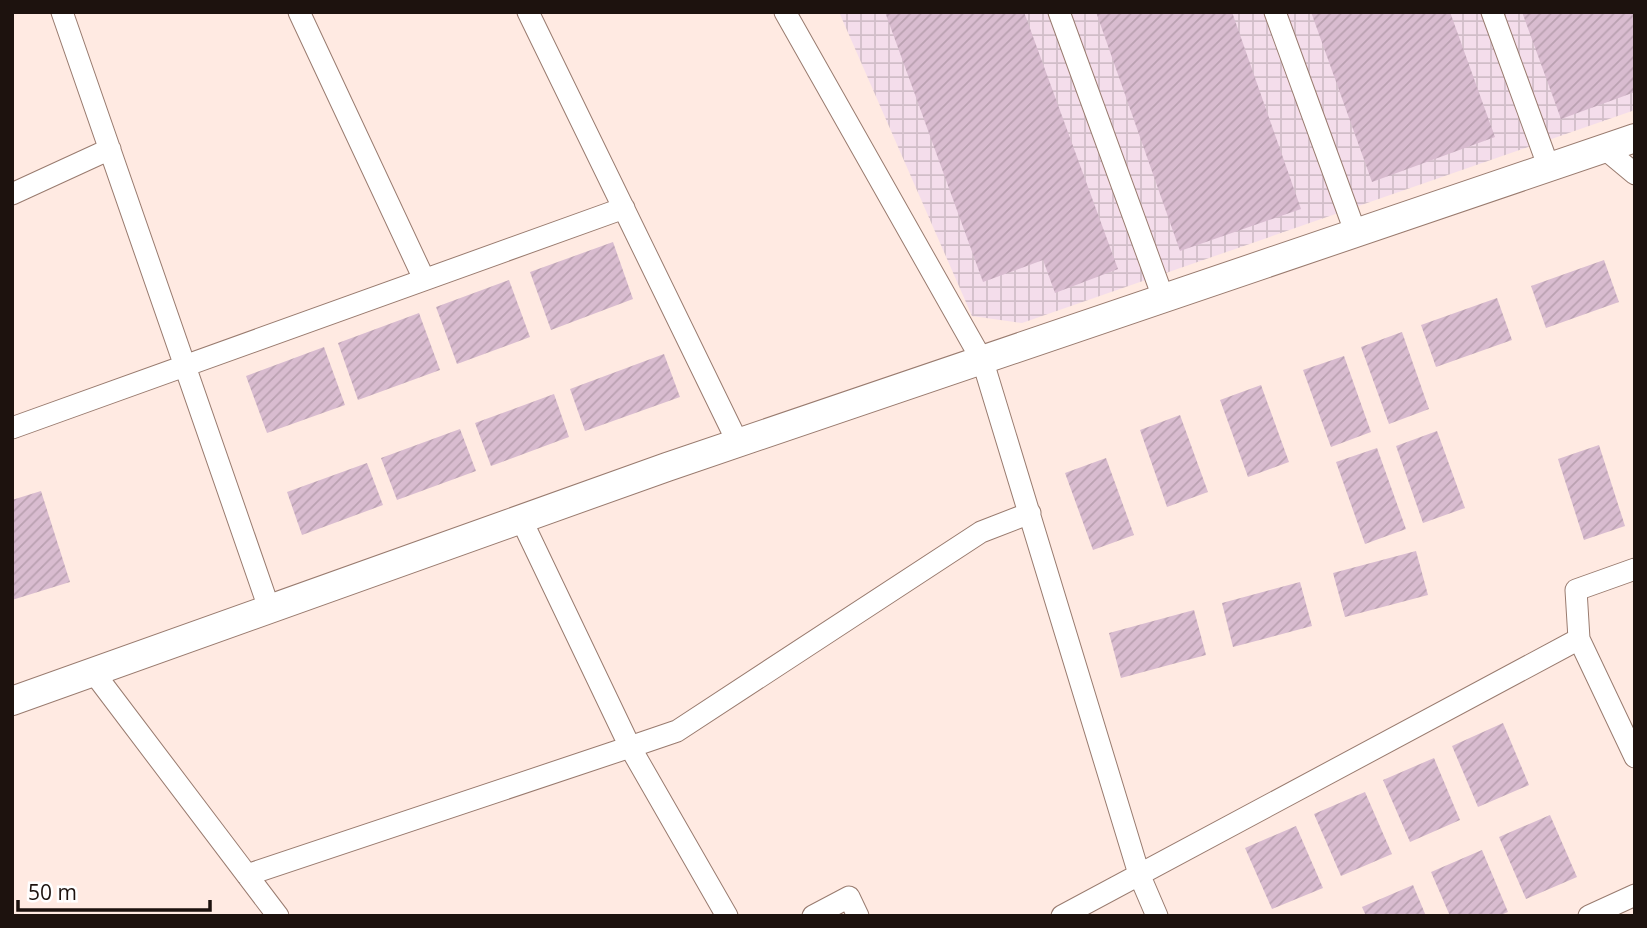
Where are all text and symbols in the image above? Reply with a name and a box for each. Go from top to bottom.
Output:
scale bar [18,869,210,913]
text: 50 m [28,878,77,906]

